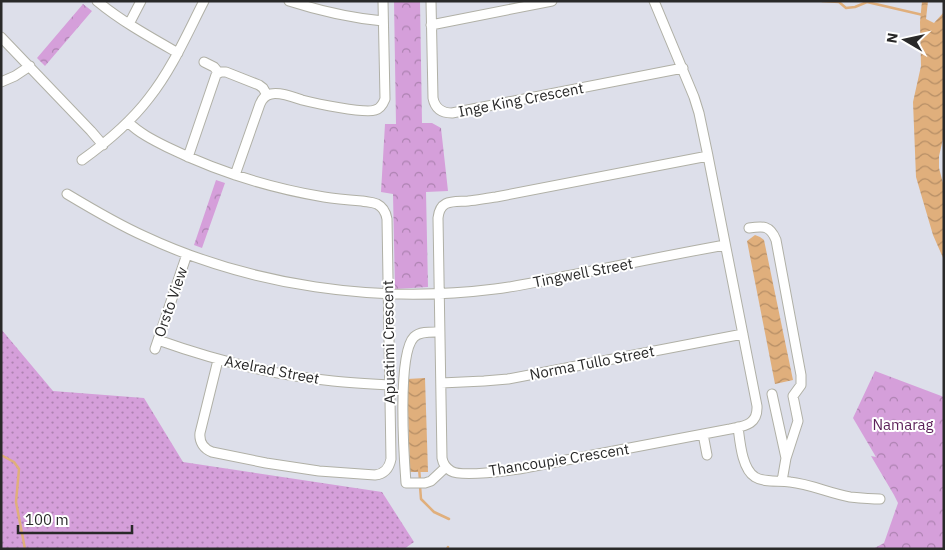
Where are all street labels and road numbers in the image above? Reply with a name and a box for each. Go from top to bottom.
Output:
street label: Inge King Crescent [457,78,585,121]
street label: Tingwell Street [531,254,634,291]
street label: Orsto View [150,264,192,339]
street label: Apuatimi Crescent [378,280,399,404]
street label: Norma Tullo Street [528,341,656,384]
street label: Axelrad Street [223,351,321,388]
street label: Thancoupie Crescent [487,439,631,480]

